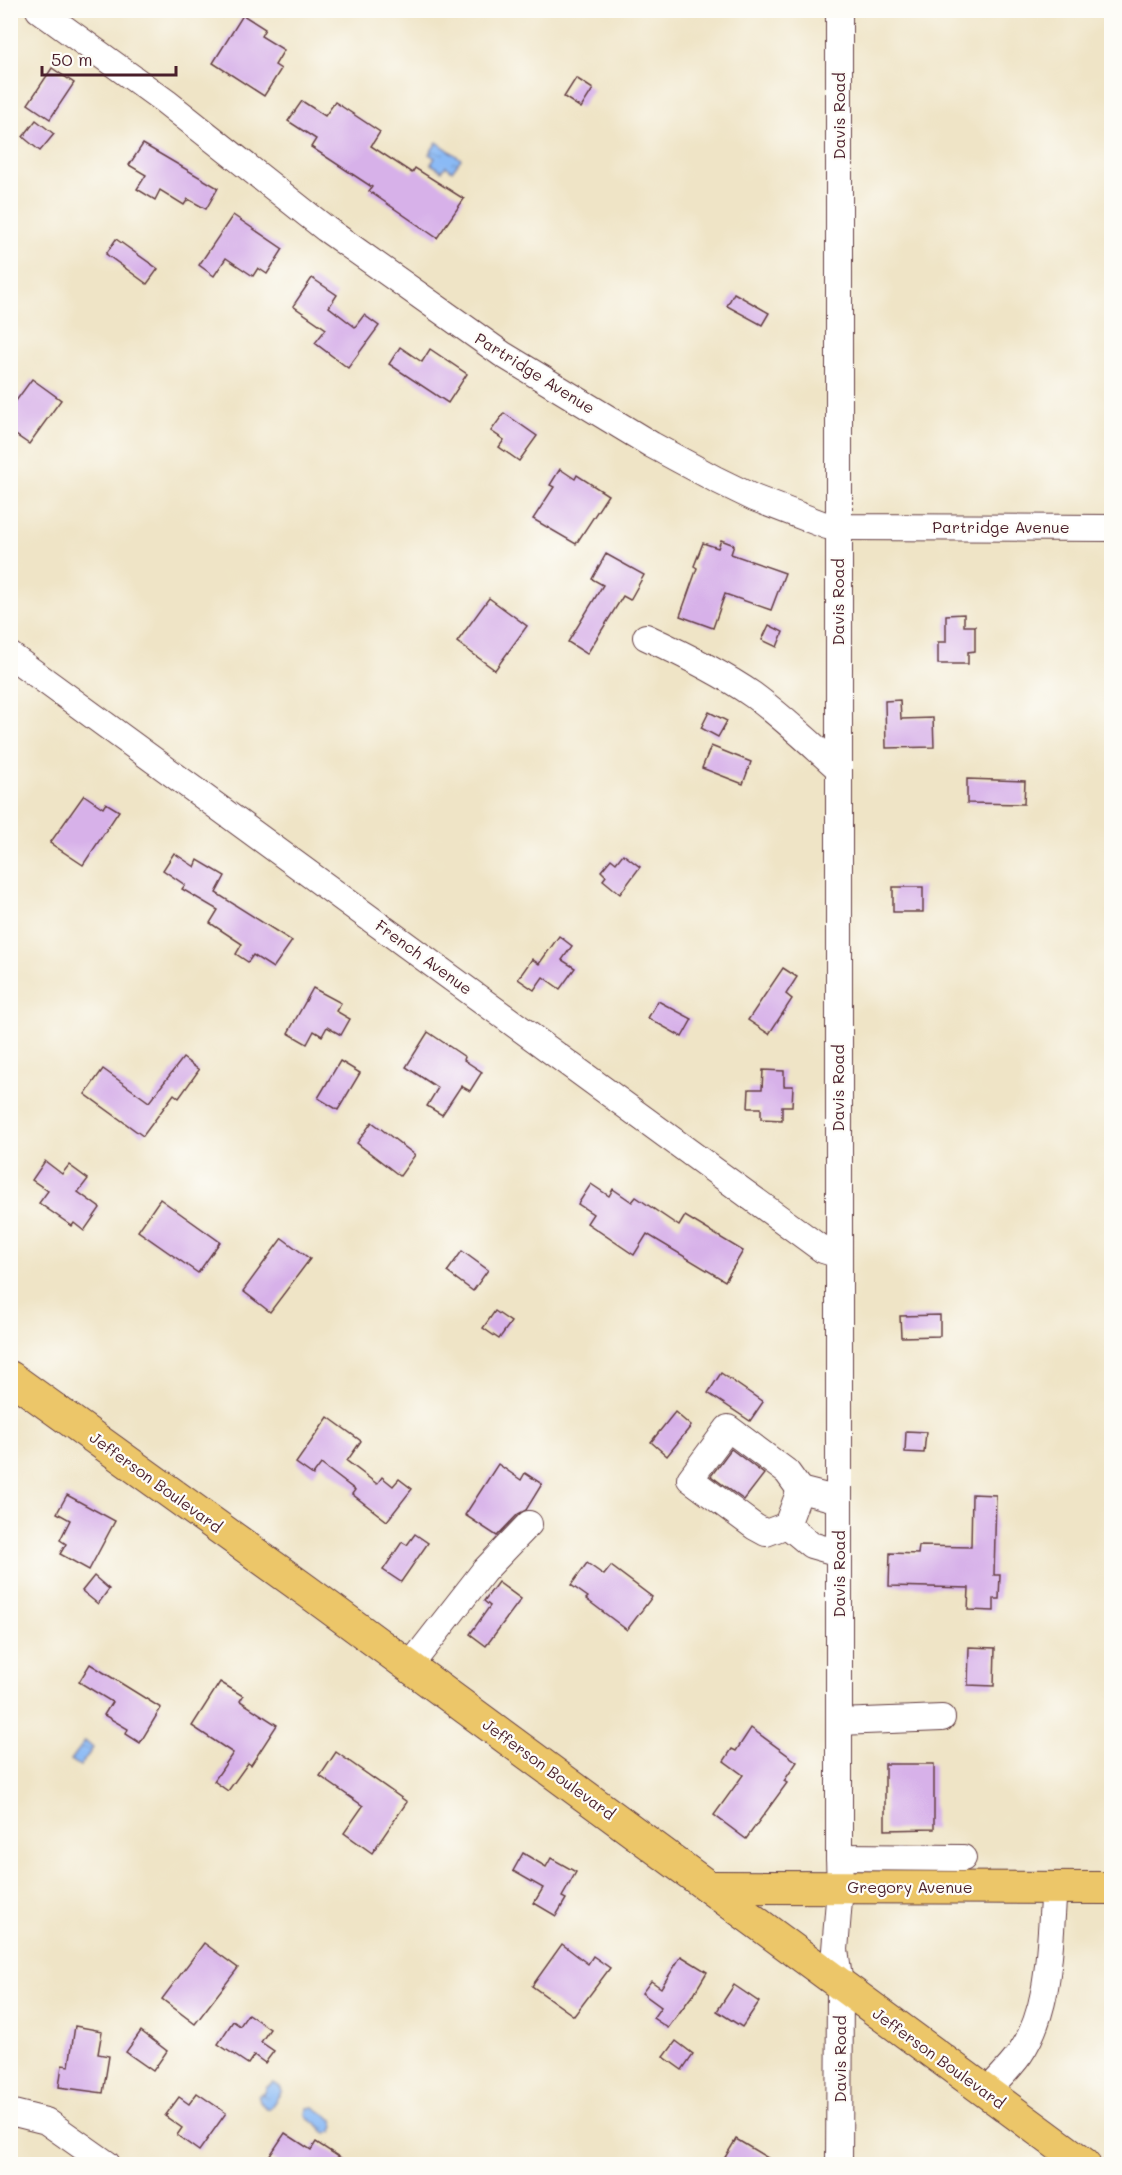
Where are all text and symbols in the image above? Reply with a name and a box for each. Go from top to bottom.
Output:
scale bar [42,39,176,77]
text: 50 m [51,47,93,71]
street label: Davis Road [828,72,849,160]
street label: Partridge Avenue [471,327,599,418]
street label: Partridge Avenue [932,516,1070,537]
street label: Davis Road [827,558,848,646]
street label: French Avenue [372,914,477,999]
street label: Davis Road [827,1044,848,1132]
street label: Jefferson Boulevard [86,1426,227,1537]
street label: Davis Road [828,1530,849,1618]
street label: Jefferson Boulevard [479,1713,620,1824]
street label: Gregory Avenue [847,1876,973,1897]
street label: Jefferson Boulevard [869,2002,1010,2113]
street label: Davis Road [829,2015,850,2103]

